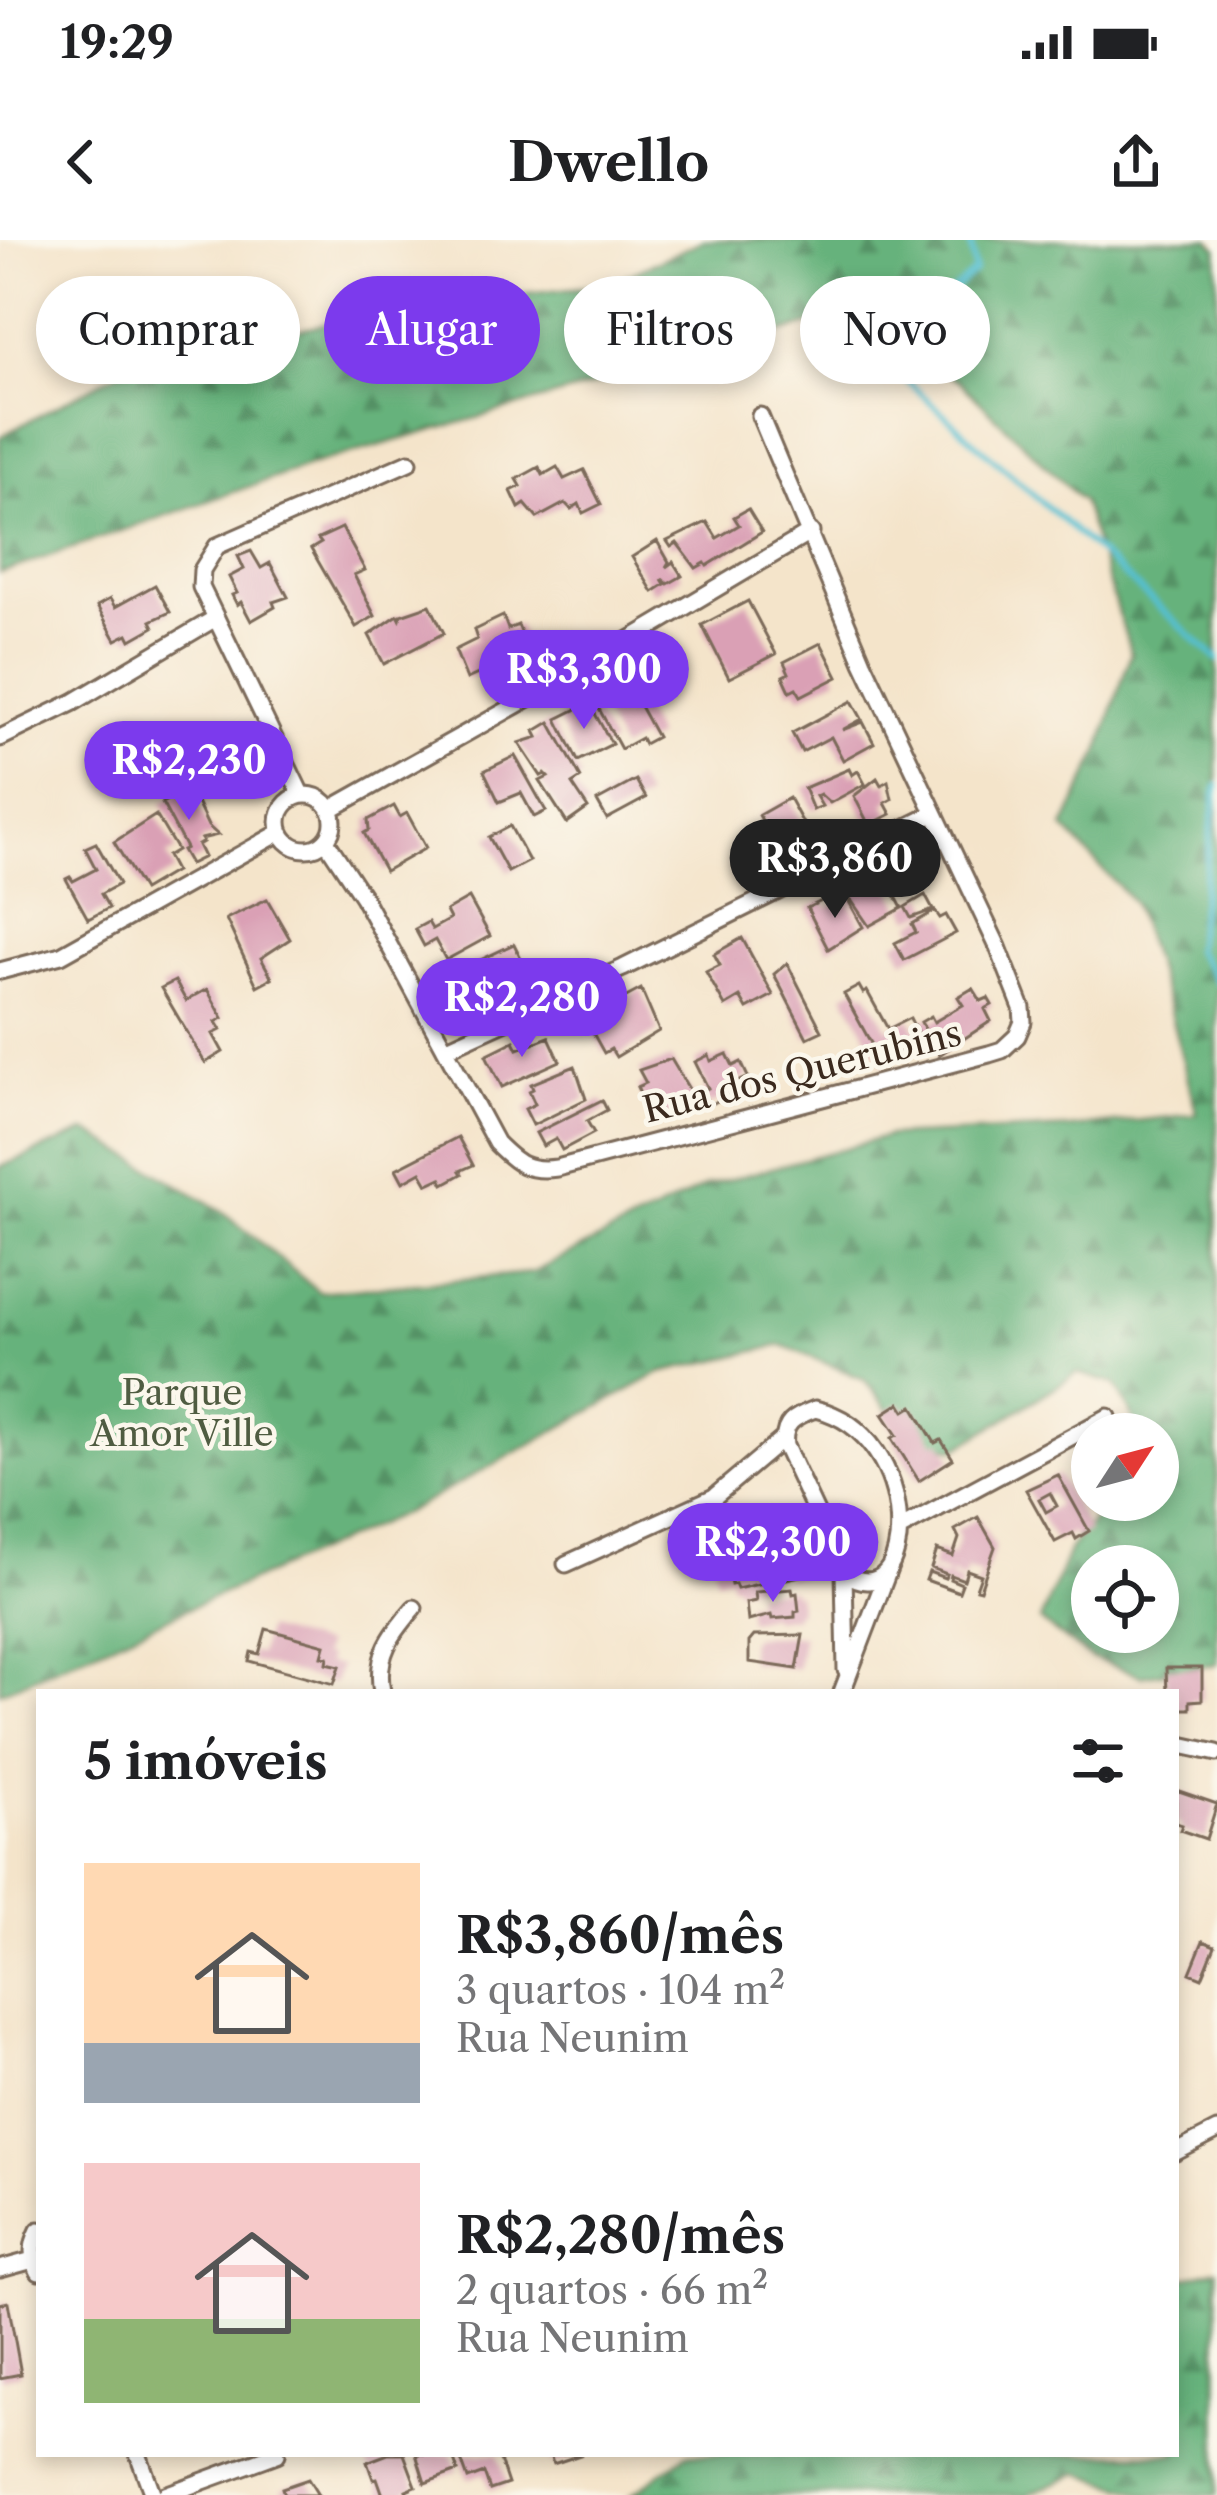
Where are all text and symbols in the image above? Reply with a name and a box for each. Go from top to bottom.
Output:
text: 19:29 [60,14,174,70]
icon: back [48,129,114,195]
text: Dwello [508,129,709,195]
icon: share [1103,129,1169,195]
chip: Comprar [36,276,300,384]
chip: Alugar [324,276,540,384]
chip: Filtros [564,276,776,384]
chip: Novo [800,276,990,384]
pin: R$3,300 [473,630,695,732]
text: R$3,300 [506,645,662,693]
pin: R$2,230 [78,721,300,823]
text: R$2,230 [111,736,267,784]
pin: R$3,860 [724,819,946,921]
text: R$3,860 [757,834,913,882]
pin: R$2,280 [411,958,633,1060]
text: R$2,280 [443,973,601,1021]
street label: Rua dos Querubins [638,1010,966,1132]
park label: Parque Amor Ville [89,1370,274,1455]
north arrow [1071,1413,1179,1521]
map controls [1071,1413,1179,1653]
pin: R$2,300 [662,1503,884,1605]
text: R$2,300 [694,1518,852,1566]
button: locate [1071,1545,1179,1653]
icon: filters [1065,1728,1131,1794]
text: 5 imóveis [84,1730,328,1792]
text: R$3,860/mês [456,1904,784,1966]
icon: home [180,1911,324,2055]
text: 3 quartos · 104 m² [456,1966,785,2014]
text: Rua Neunim [456,2014,689,2062]
text: R$2,280/mês [456,2204,785,2266]
icon: home [180,2211,324,2355]
text: 2 quartos · 66 m² [456,2266,768,2314]
text: Rua Neunim [456,2314,689,2362]

